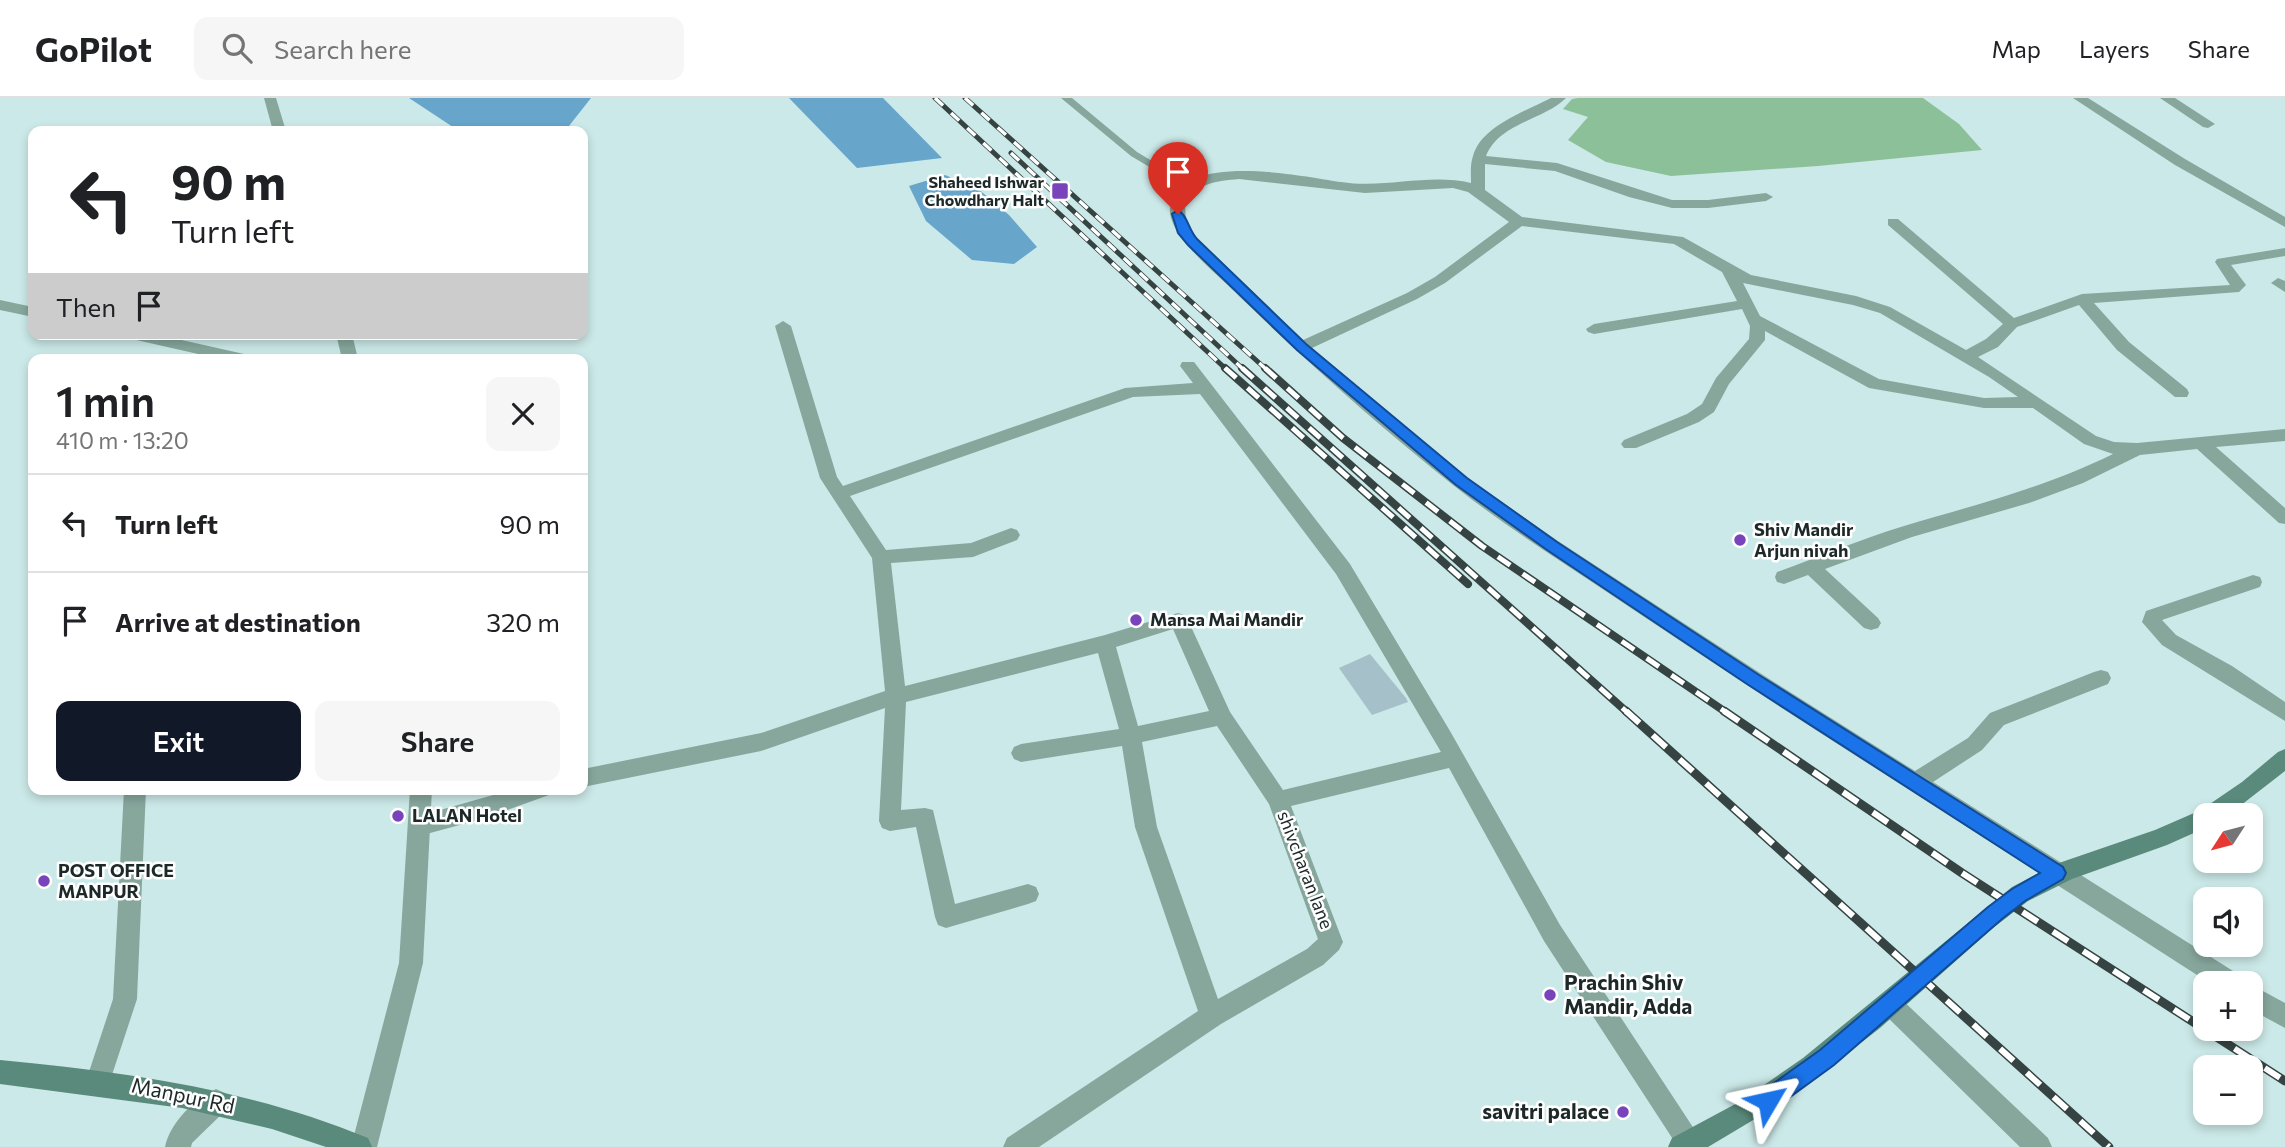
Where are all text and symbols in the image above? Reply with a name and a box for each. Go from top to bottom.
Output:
search box [194,17,684,80]
text: GoPilot [35,28,152,69]
icon: search [218,29,256,67]
text: Search here [274,33,411,64]
text: Map [1992,34,2041,63]
text: Layers [2079,34,2150,63]
text: Share [2188,34,2250,63]
pin [1148,142,1208,214]
text: 90 m [171,150,286,210]
icon: arrive [1159,153,1197,191]
icon: left [56,154,147,245]
place label: Shaheed Ishwar Chowdhary Halt [925,172,1044,209]
marker: Shaheed Ishwar Chowdhary Halt [1050,181,1070,201]
text: Turn left [171,210,295,250]
icon: arrive [130,287,168,325]
text: Then [56,291,116,322]
text: 1 min [56,374,155,426]
button: close [486,377,560,451]
text: 410 m · 13:20 [56,426,189,454]
icon: left [56,504,94,542]
text: Turn left [115,508,218,539]
text: 90 m [500,508,560,539]
place label: Shiv Mandir Arjun nivah [1754,518,1854,561]
marker: Shiv Mandir Arjun nivah [1732,532,1748,548]
icon: arrive [56,602,94,640]
text: Arrive at destination [115,606,361,637]
text: 320 m [486,606,560,637]
place label: Mansa Mai Mandir [1150,608,1304,630]
marker: Mansa Mai Mandir [1128,612,1144,628]
button: Exit [56,701,301,781]
button: Share [315,701,560,781]
north arrow [2193,803,2263,873]
map controls [2193,803,2263,1125]
place label: LALAN Hotel [412,804,522,826]
marker: LALAN Hotel [390,808,406,824]
street label: shivcharan lane [1273,808,1339,932]
place label: POST OFFICE MANPUR [58,859,174,902]
marker: POST OFFICE MANPUR [36,873,52,889]
button: sound [2193,887,2263,957]
place label: Prachin Shiv Mandir, Adda [1564,969,1692,1018]
button: + [2193,971,2263,1041]
marker: Prachin Shiv Mandir, Adda [1542,987,1558,1003]
button: − [2193,1055,2263,1125]
position arrow [1731,1064,1805,1138]
street label: Manpur Rd [129,1071,237,1118]
place label: savitri palace [1482,1098,1609,1123]
marker: savitri palace [1615,1104,1631,1120]

